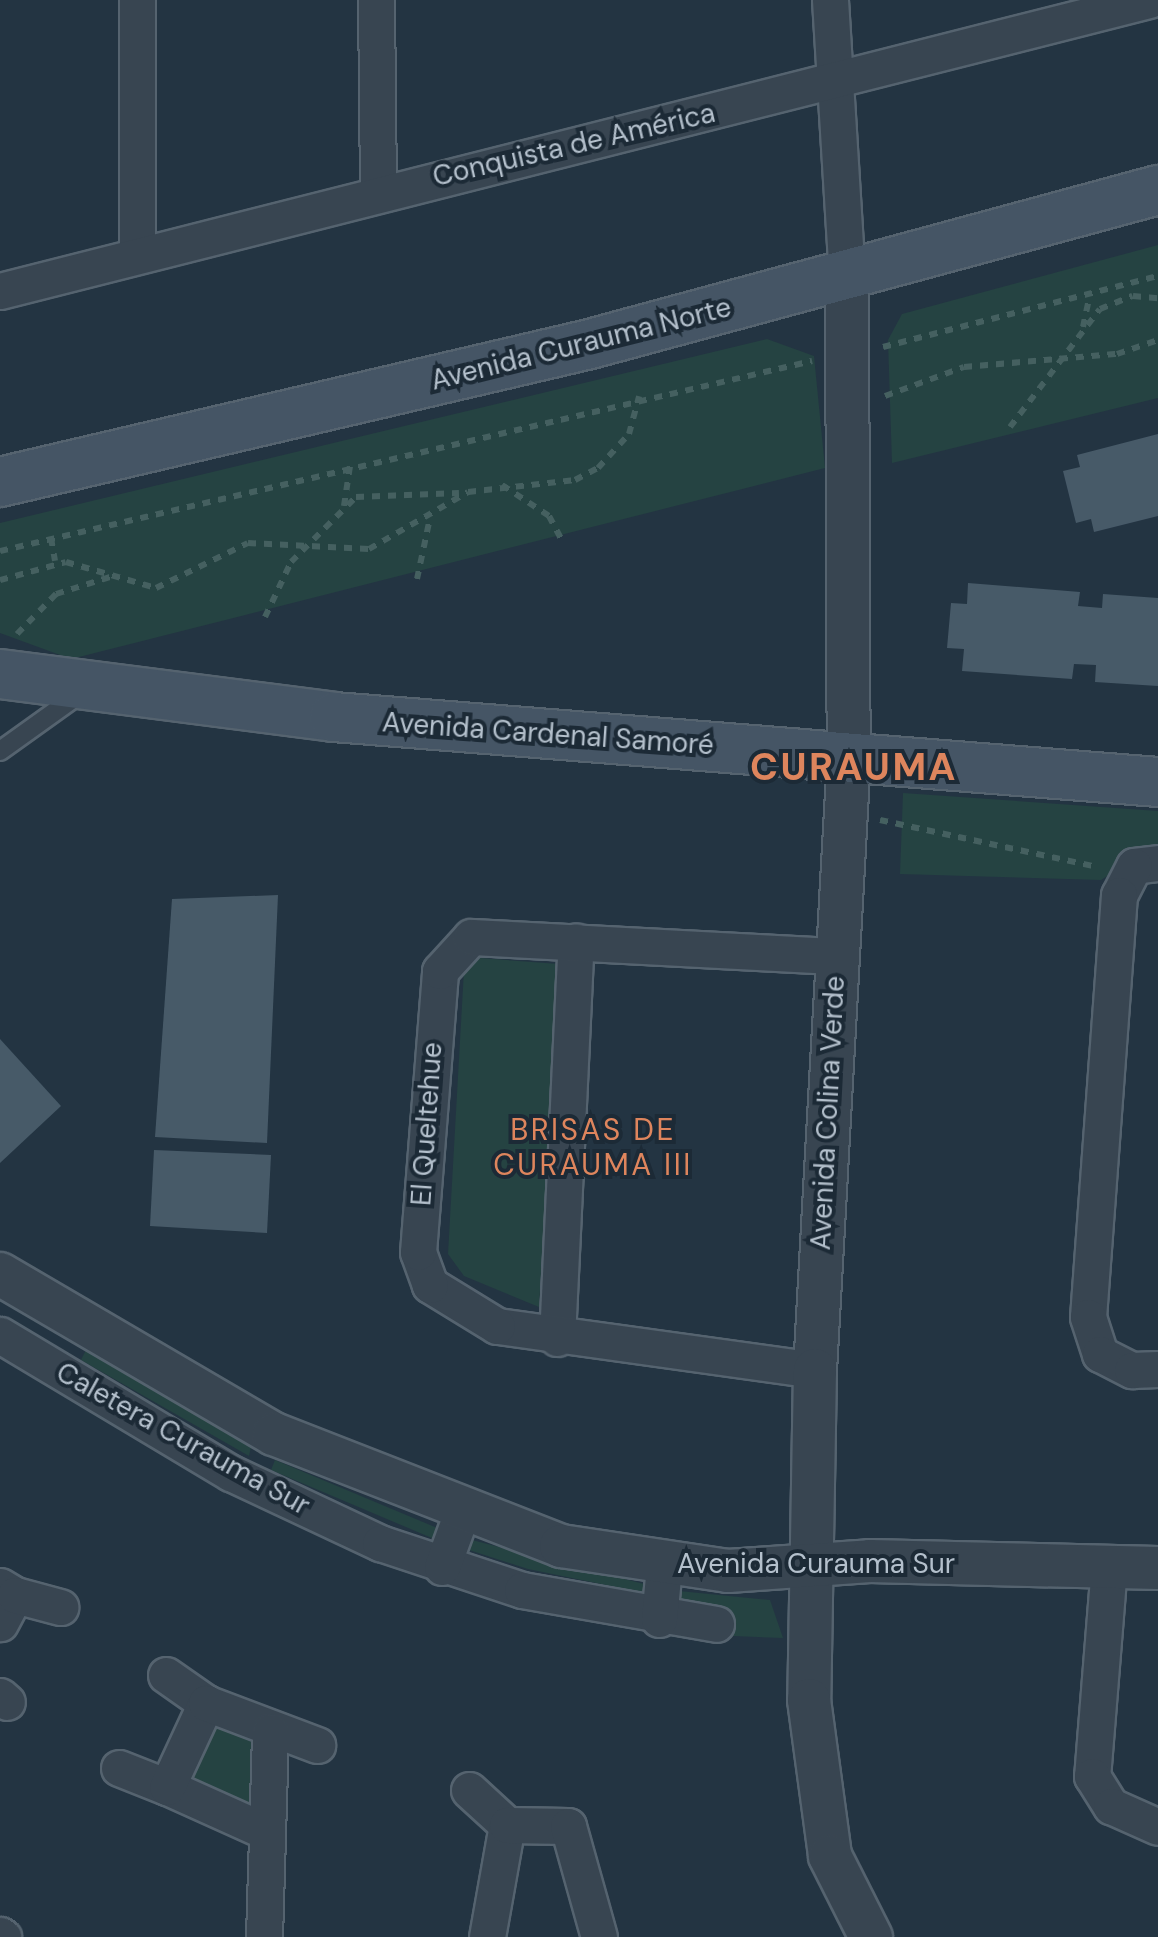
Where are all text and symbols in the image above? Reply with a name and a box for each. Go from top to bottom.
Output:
street label: Conquista de América [429,96,719,194]
street label: Avenida Curauma Norte [427,290,735,398]
street label: Avenida Cardenal Samoré [381,706,715,762]
district label: CURAUMA [750,745,958,791]
street label: Avenida Colina Verde [804,975,852,1251]
street label: El Queltehue [405,1041,449,1207]
district label: BRISAS DE CURAUMA III [493,1112,693,1182]
street label: Caletera Curauma Sur [50,1355,316,1523]
street label: Avenida Curauma Sur [677,1547,955,1581]

